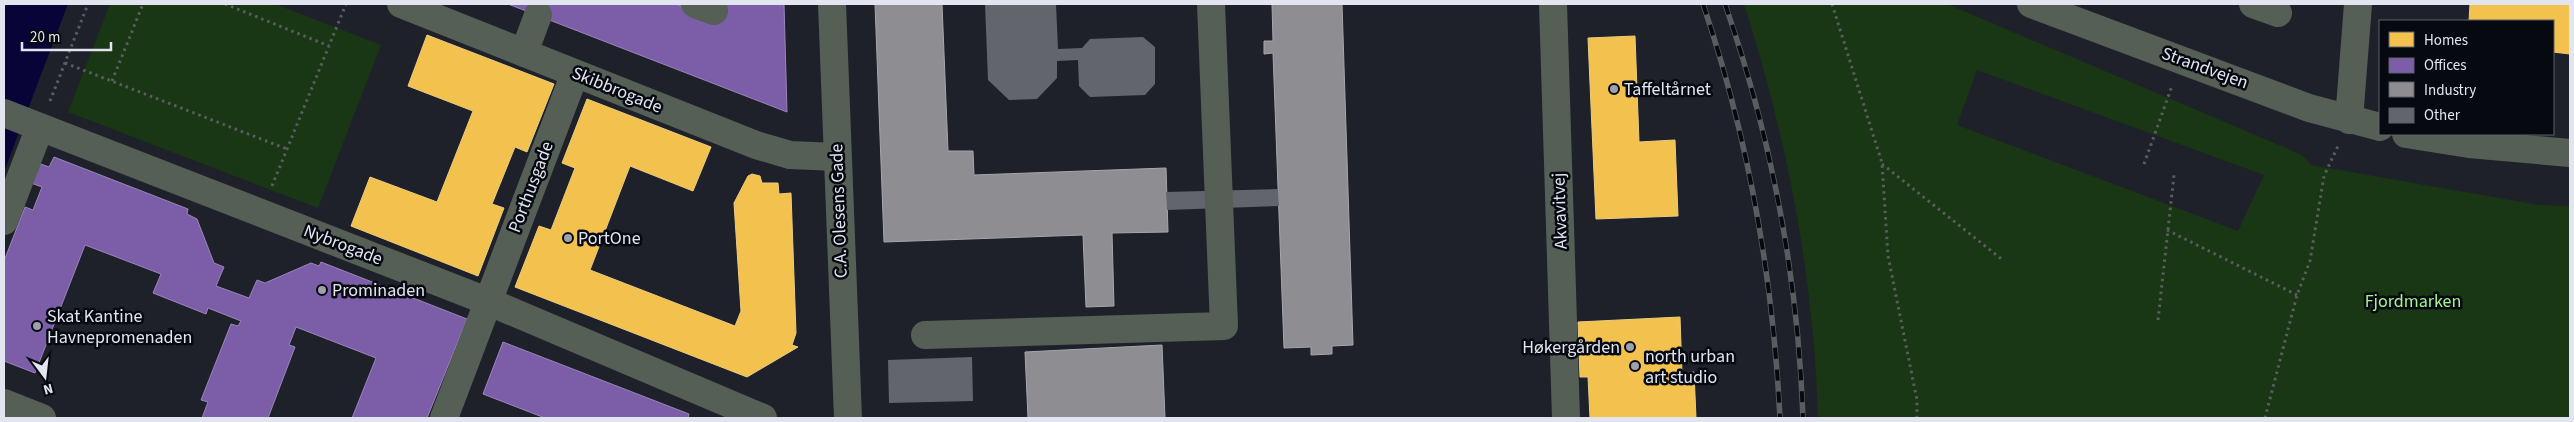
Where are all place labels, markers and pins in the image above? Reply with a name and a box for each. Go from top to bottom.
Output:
place label: Taffeltårnet [1624,77,1711,102]
marker: Taffeltårnet [1608,83,1620,95]
place label: PortOne [578,226,641,251]
marker: PortOne [562,232,574,244]
place label: Prominaden [332,278,425,303]
marker: Prominaden [316,284,328,296]
place label: Skat Kantine Havnepromenaden [47,304,192,350]
marker: Skat Kantine Havnepromenaden [31,320,43,332]
place label: Høkergården [1522,335,1620,360]
marker: Høkergården [1624,341,1636,353]
place label: north urban art studio [1645,344,1735,390]
marker: north urban art studio [1629,360,1641,372]

